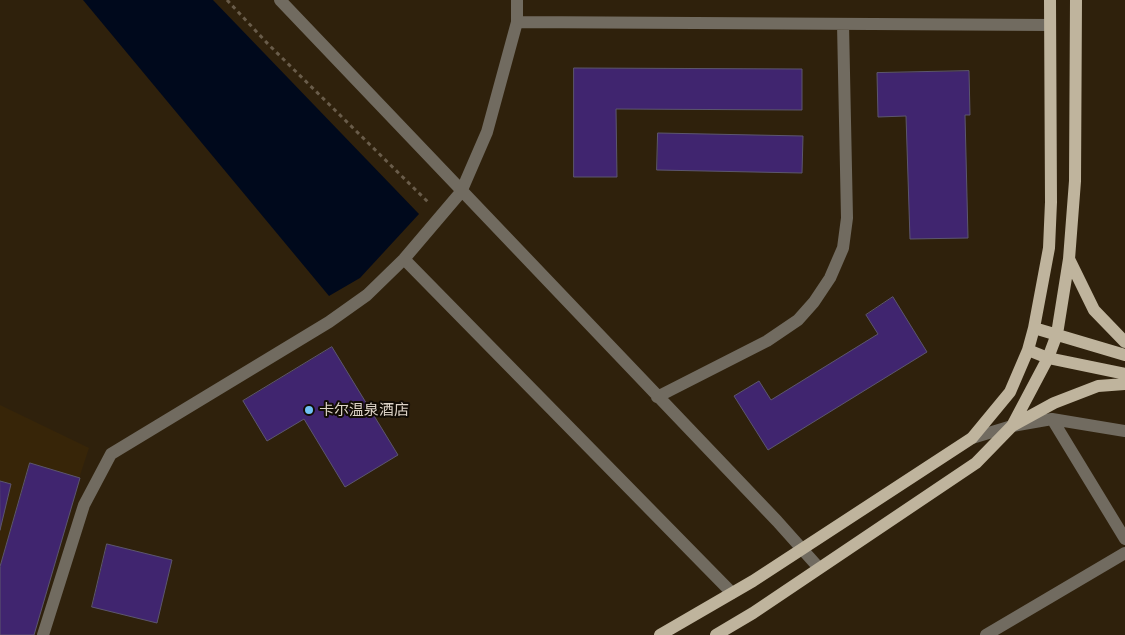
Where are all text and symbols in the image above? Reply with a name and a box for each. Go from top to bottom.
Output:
place label: 卡尔温泉酒店 [319,401,409,419]
marker: 卡尔温泉酒店 [303,404,315,416]

